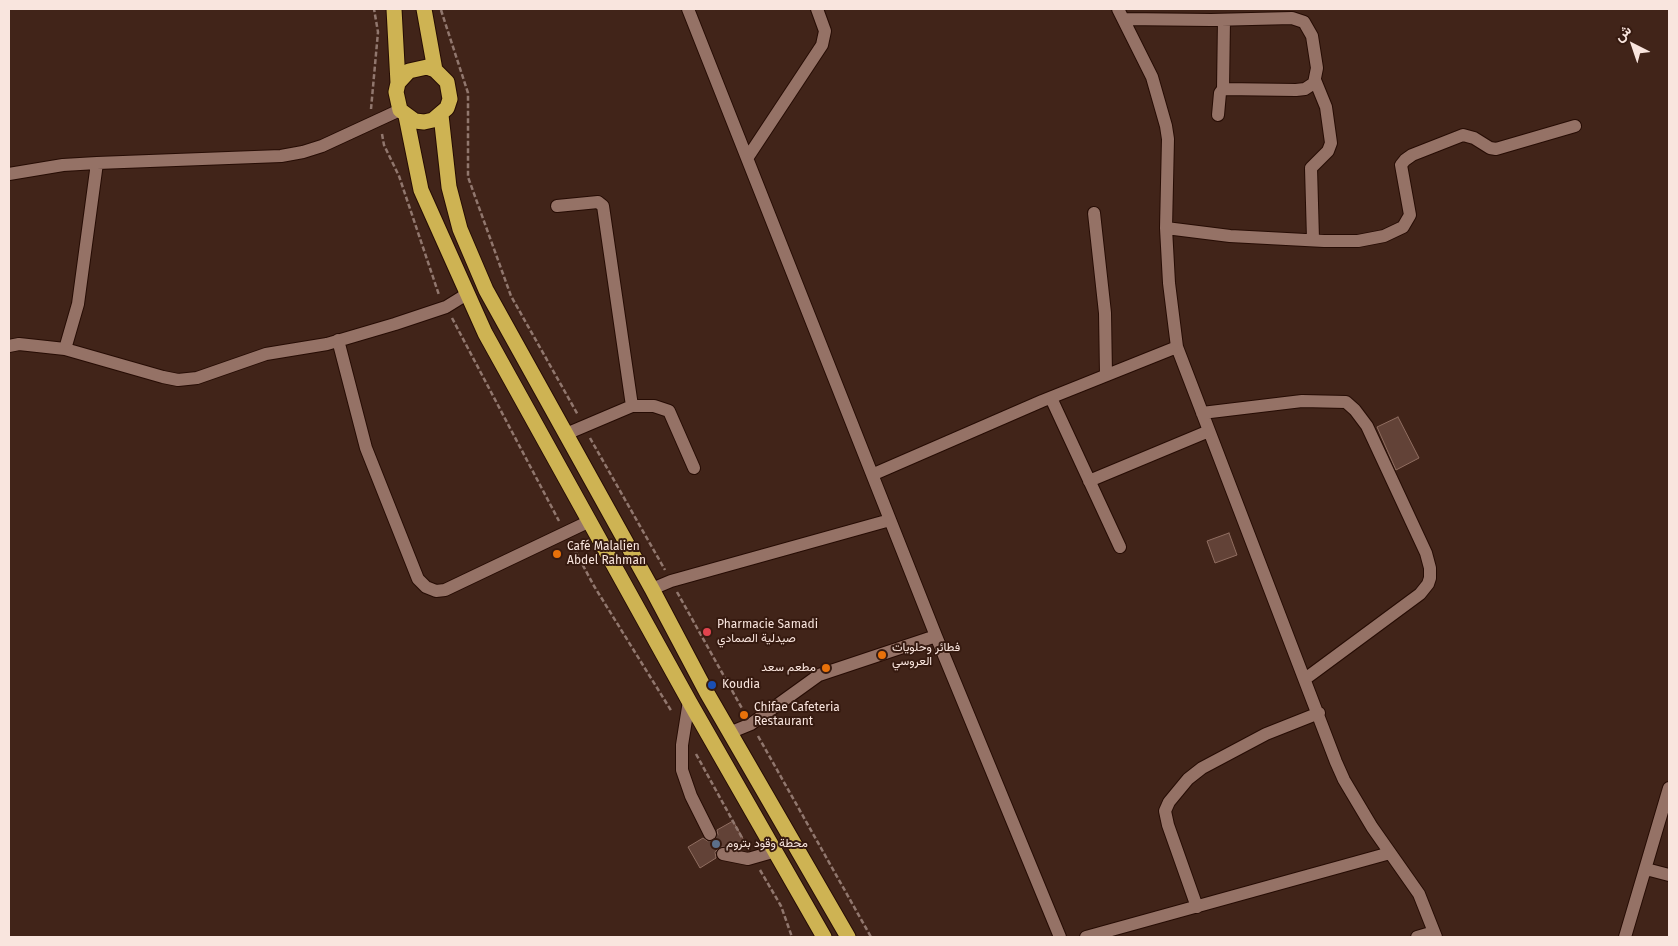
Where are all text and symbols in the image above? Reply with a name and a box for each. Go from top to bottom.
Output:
north arrow [1608,20,1658,70]
text: ش [1611,21,1635,45]
place label: Café Malalien Abdel Rahman [567,540,646,568]
marker: Café Malalien Abdel Rahman [551,548,563,560]
place label: Pharmacie Samadi صيدلية الصمادي [717,618,818,646]
marker: Pharmacie Samadi صيدلية الصمادي [701,626,713,638]
place label: فطائر وحلويات العروسي [892,641,960,669]
marker: فطائر وحلويات العروسي [876,649,888,661]
place label: مطعم سعد [761,661,816,675]
marker: مطعم سعد [820,662,832,674]
place label: Koudia [722,678,760,692]
marker: Koudia [706,679,718,691]
place label: Chifae Cafeteria Restaurant [754,701,840,729]
marker: Chifae Cafeteria Restaurant [738,709,750,721]
place label: محطة وقود بتروم [726,837,808,851]
marker: محطة وقود بتروم [710,838,722,850]

